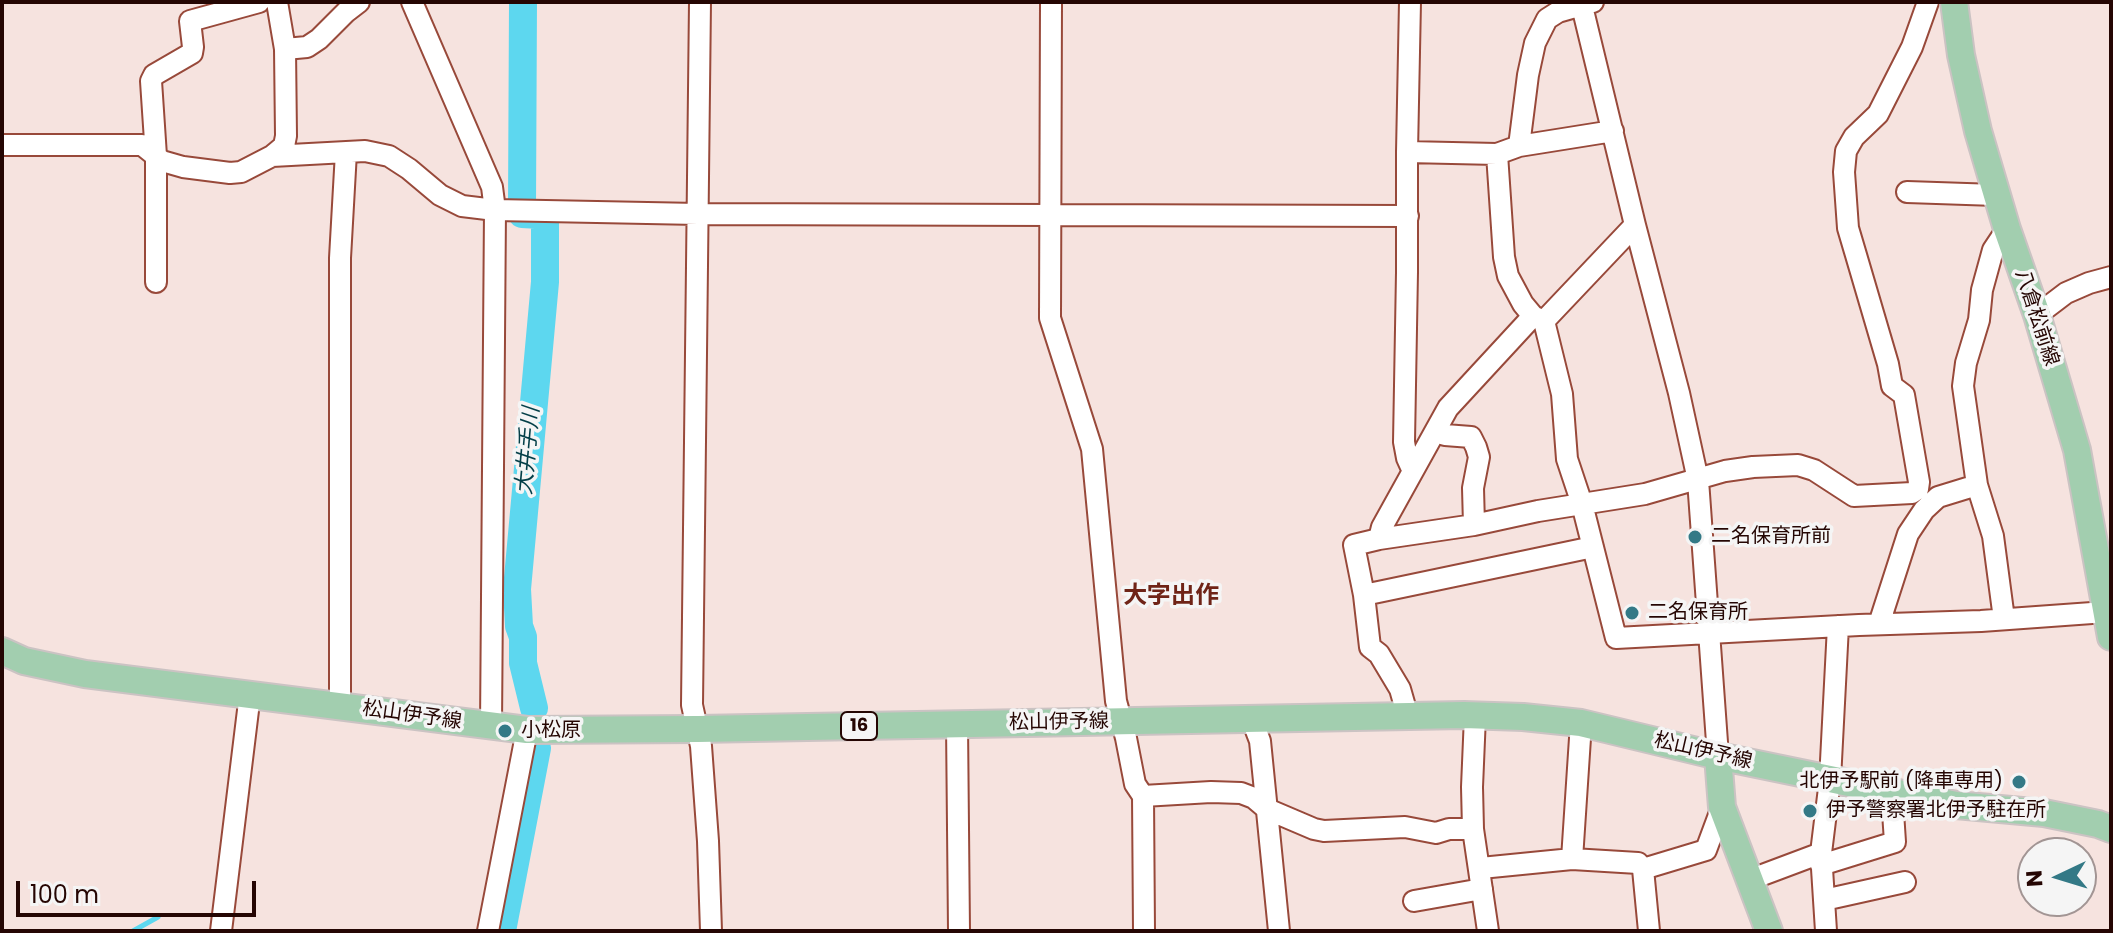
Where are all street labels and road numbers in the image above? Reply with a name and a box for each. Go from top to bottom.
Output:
street label: 八倉松前線 [2009,267,2063,369]
street label: 松山伊予線 [361,697,463,735]
street label: 松山伊予線 [1009,710,1109,736]
road number: 16 [841,712,877,740]
street label: 松山伊予線 [1652,729,1754,775]

